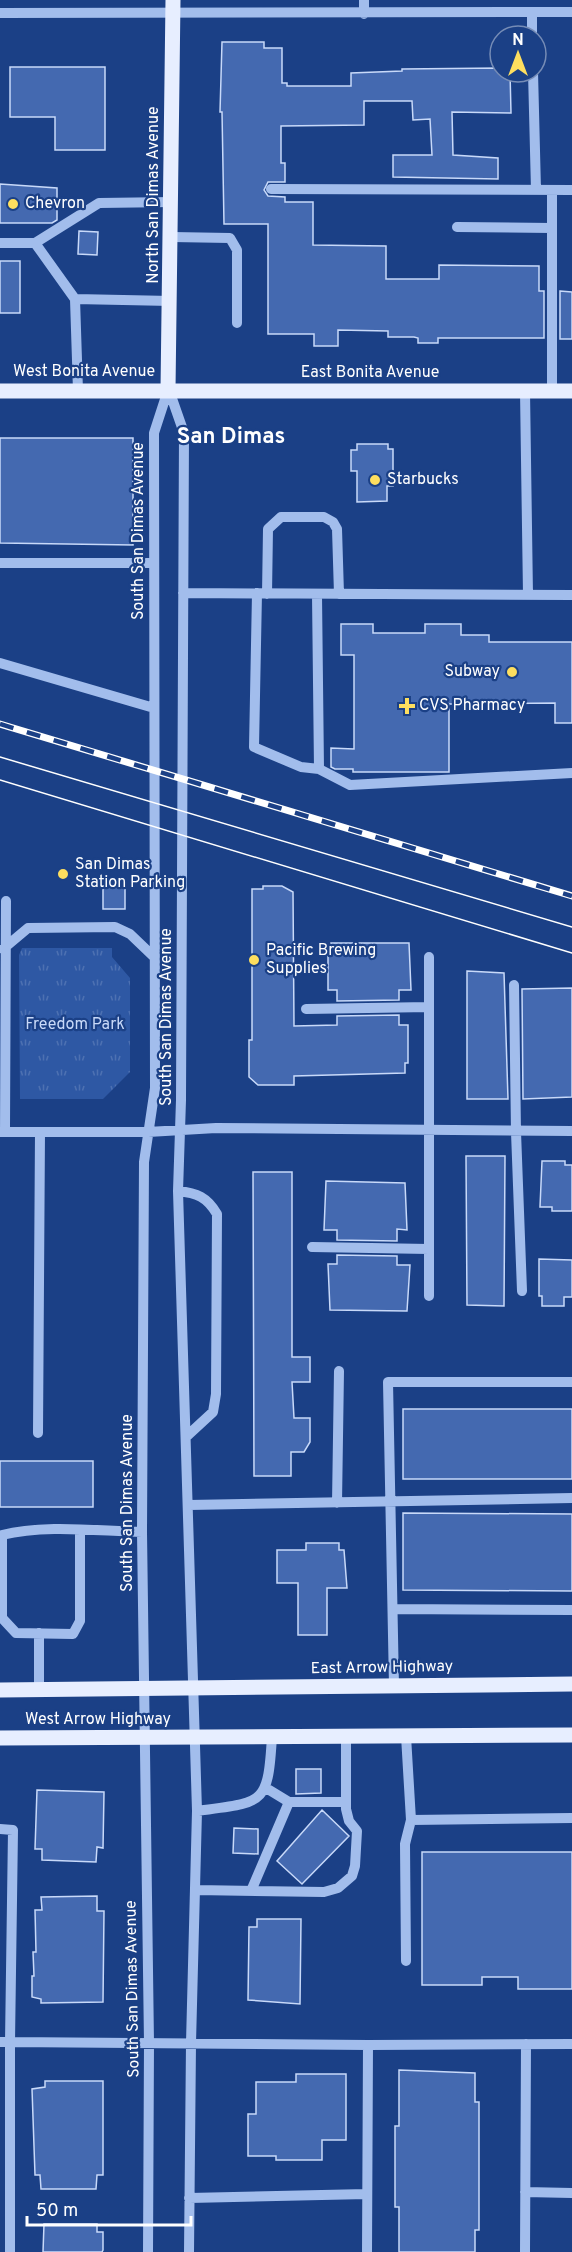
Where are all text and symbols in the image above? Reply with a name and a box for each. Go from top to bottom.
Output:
north arrow [488,24,548,84]
text: N [512,31,524,51]
street label: North San Dimas Avenue [144,106,164,284]
place label: Chevron [25,194,85,214]
marker: Chevron [6,197,20,211]
street label: West Bonita Avenue [13,362,155,382]
street label: East Bonita Avenue [301,363,439,383]
district label: San Dimas [177,424,285,451]
street label: South San Dimas Avenue [129,442,149,620]
place label: Starbucks [387,470,459,490]
marker: Starbucks [368,473,382,487]
place label: Subway [444,662,500,682]
marker: Subway [505,665,519,679]
place label: CVS Pharmacy [419,696,525,716]
marker: CVS Pharmacy [400,699,414,713]
place label: San Dimas Station Parking [75,855,185,893]
marker: San Dimas Station Parking [56,867,70,881]
street label: South San Dimas Avenue [157,928,177,1106]
place label: Pacific Brewing Supplies [266,941,376,979]
marker: Pacific Brewing Supplies [247,953,261,967]
park label: Freedom Park [25,1015,125,1035]
street label: South San Dimas Avenue [118,1414,138,1592]
street label: East Arrow Highway [311,1657,453,1679]
street label: West Arrow Highway [25,1710,171,1730]
street label: South San Dimas Avenue [121,1900,145,2078]
scale bar [27,2189,190,2227]
text: 50 m [36,2200,78,2223]

